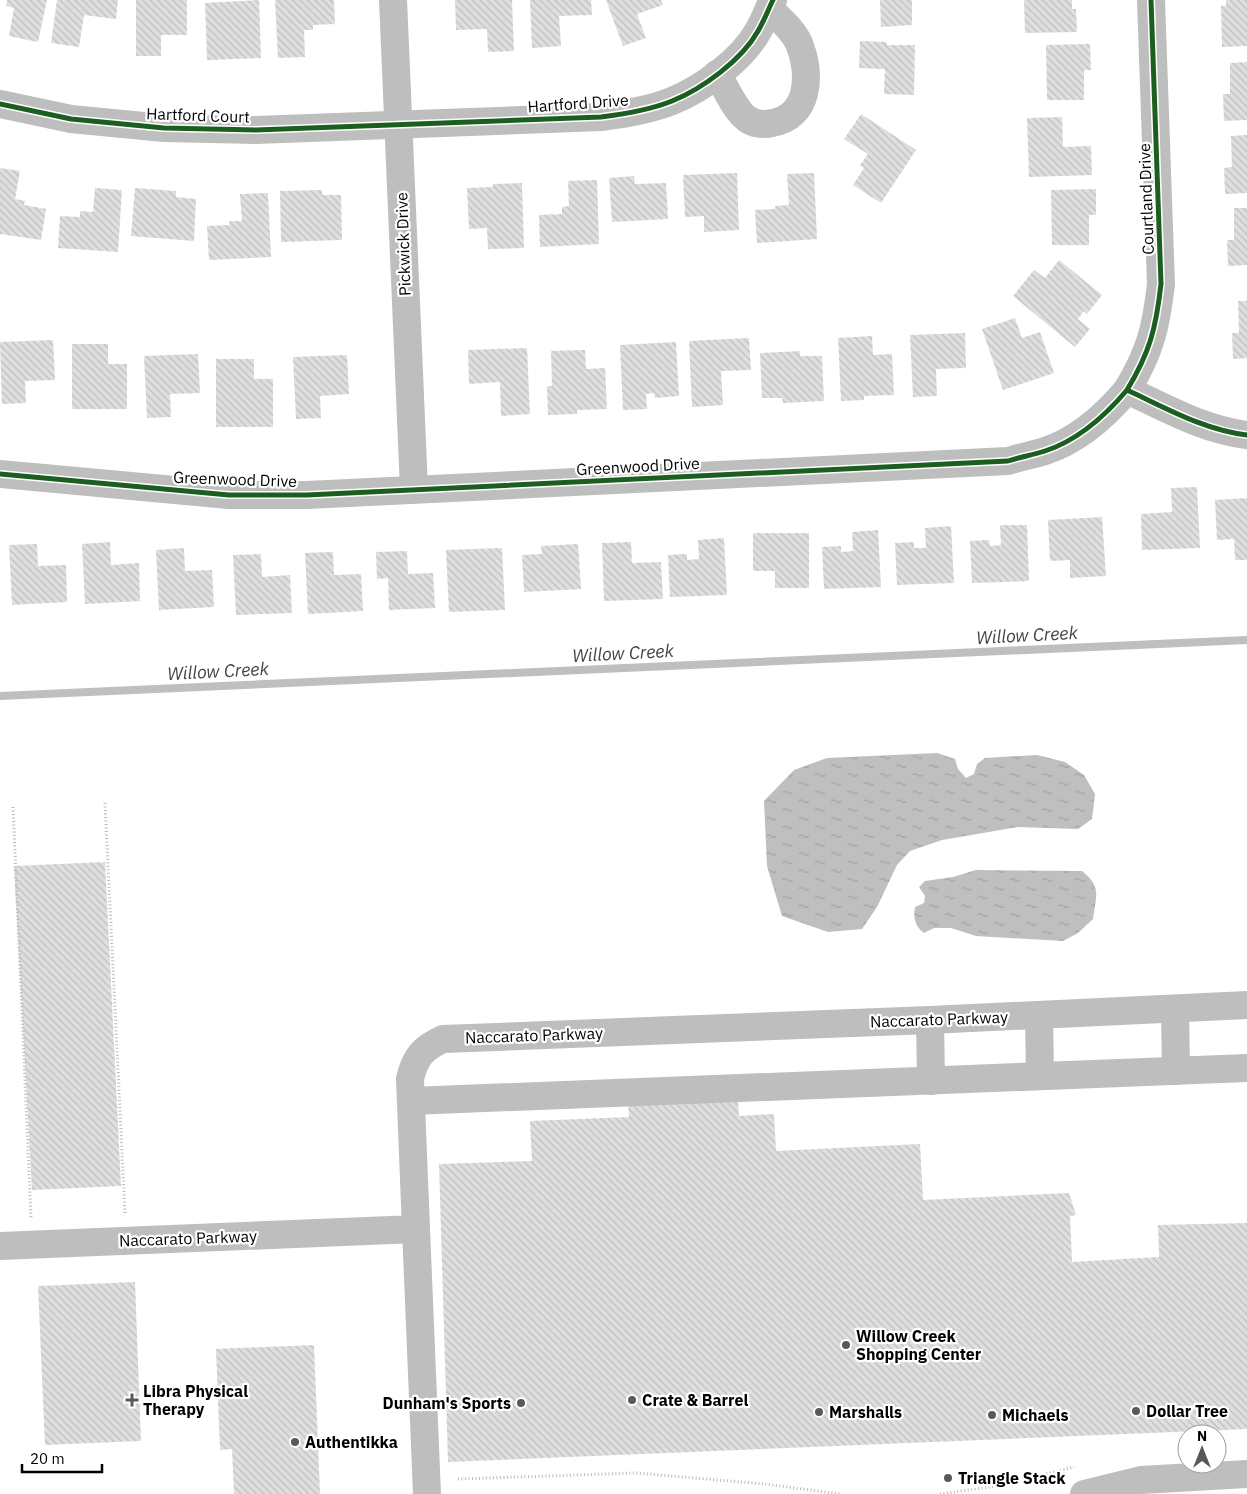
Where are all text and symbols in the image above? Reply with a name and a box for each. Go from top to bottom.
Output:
street label: Hartford Drive [527,89,629,117]
street label: Hartford Court [146,103,250,127]
street label: Courtland Drive [1134,143,1158,255]
street label: Pickwick Drive [391,192,415,296]
street label: Greenwood Drive [576,453,701,479]
street label: Greenwood Drive [173,467,297,491]
water label: Willow Creek [976,621,1079,649]
water label: Willow Creek [572,639,675,667]
water label: Willow Creek [167,657,270,685]
street label: Naccarato Parkway [870,1007,1008,1031]
street label: Naccarato Parkway [465,1023,603,1047]
street label: Naccarato Parkway [119,1226,257,1250]
place label: Willow Creek Shopping Center [856,1326,982,1364]
marker: Willow Creek Shopping Center [840,1339,852,1351]
place label: Libra Physical Therapy [143,1381,248,1419]
place label: Crate & Barrel [642,1390,748,1410]
marker: Libra Physical Therapy [125,1393,139,1407]
place label: Dunham's Sports [382,1393,511,1413]
marker: Crate & Barrel [626,1394,638,1406]
marker: Dunham's Sports [515,1397,527,1409]
place label: Dollar Tree [1146,1401,1228,1421]
place label: Marshalls [829,1402,902,1422]
place label: Michaels [1002,1405,1069,1425]
marker: Dollar Tree [1130,1405,1142,1417]
marker: Marshalls [813,1406,825,1418]
marker: Michaels [986,1409,998,1421]
north arrow [1177,1424,1227,1474]
text: N [1197,1427,1207,1445]
place label: Authentikka [305,1432,398,1452]
marker: Authentikka [289,1436,301,1448]
scale bar [22,1442,102,1474]
text: 20 m [30,1449,65,1468]
place label: Triangle Stack [958,1468,1066,1488]
marker: Triangle Stack [942,1472,954,1484]

